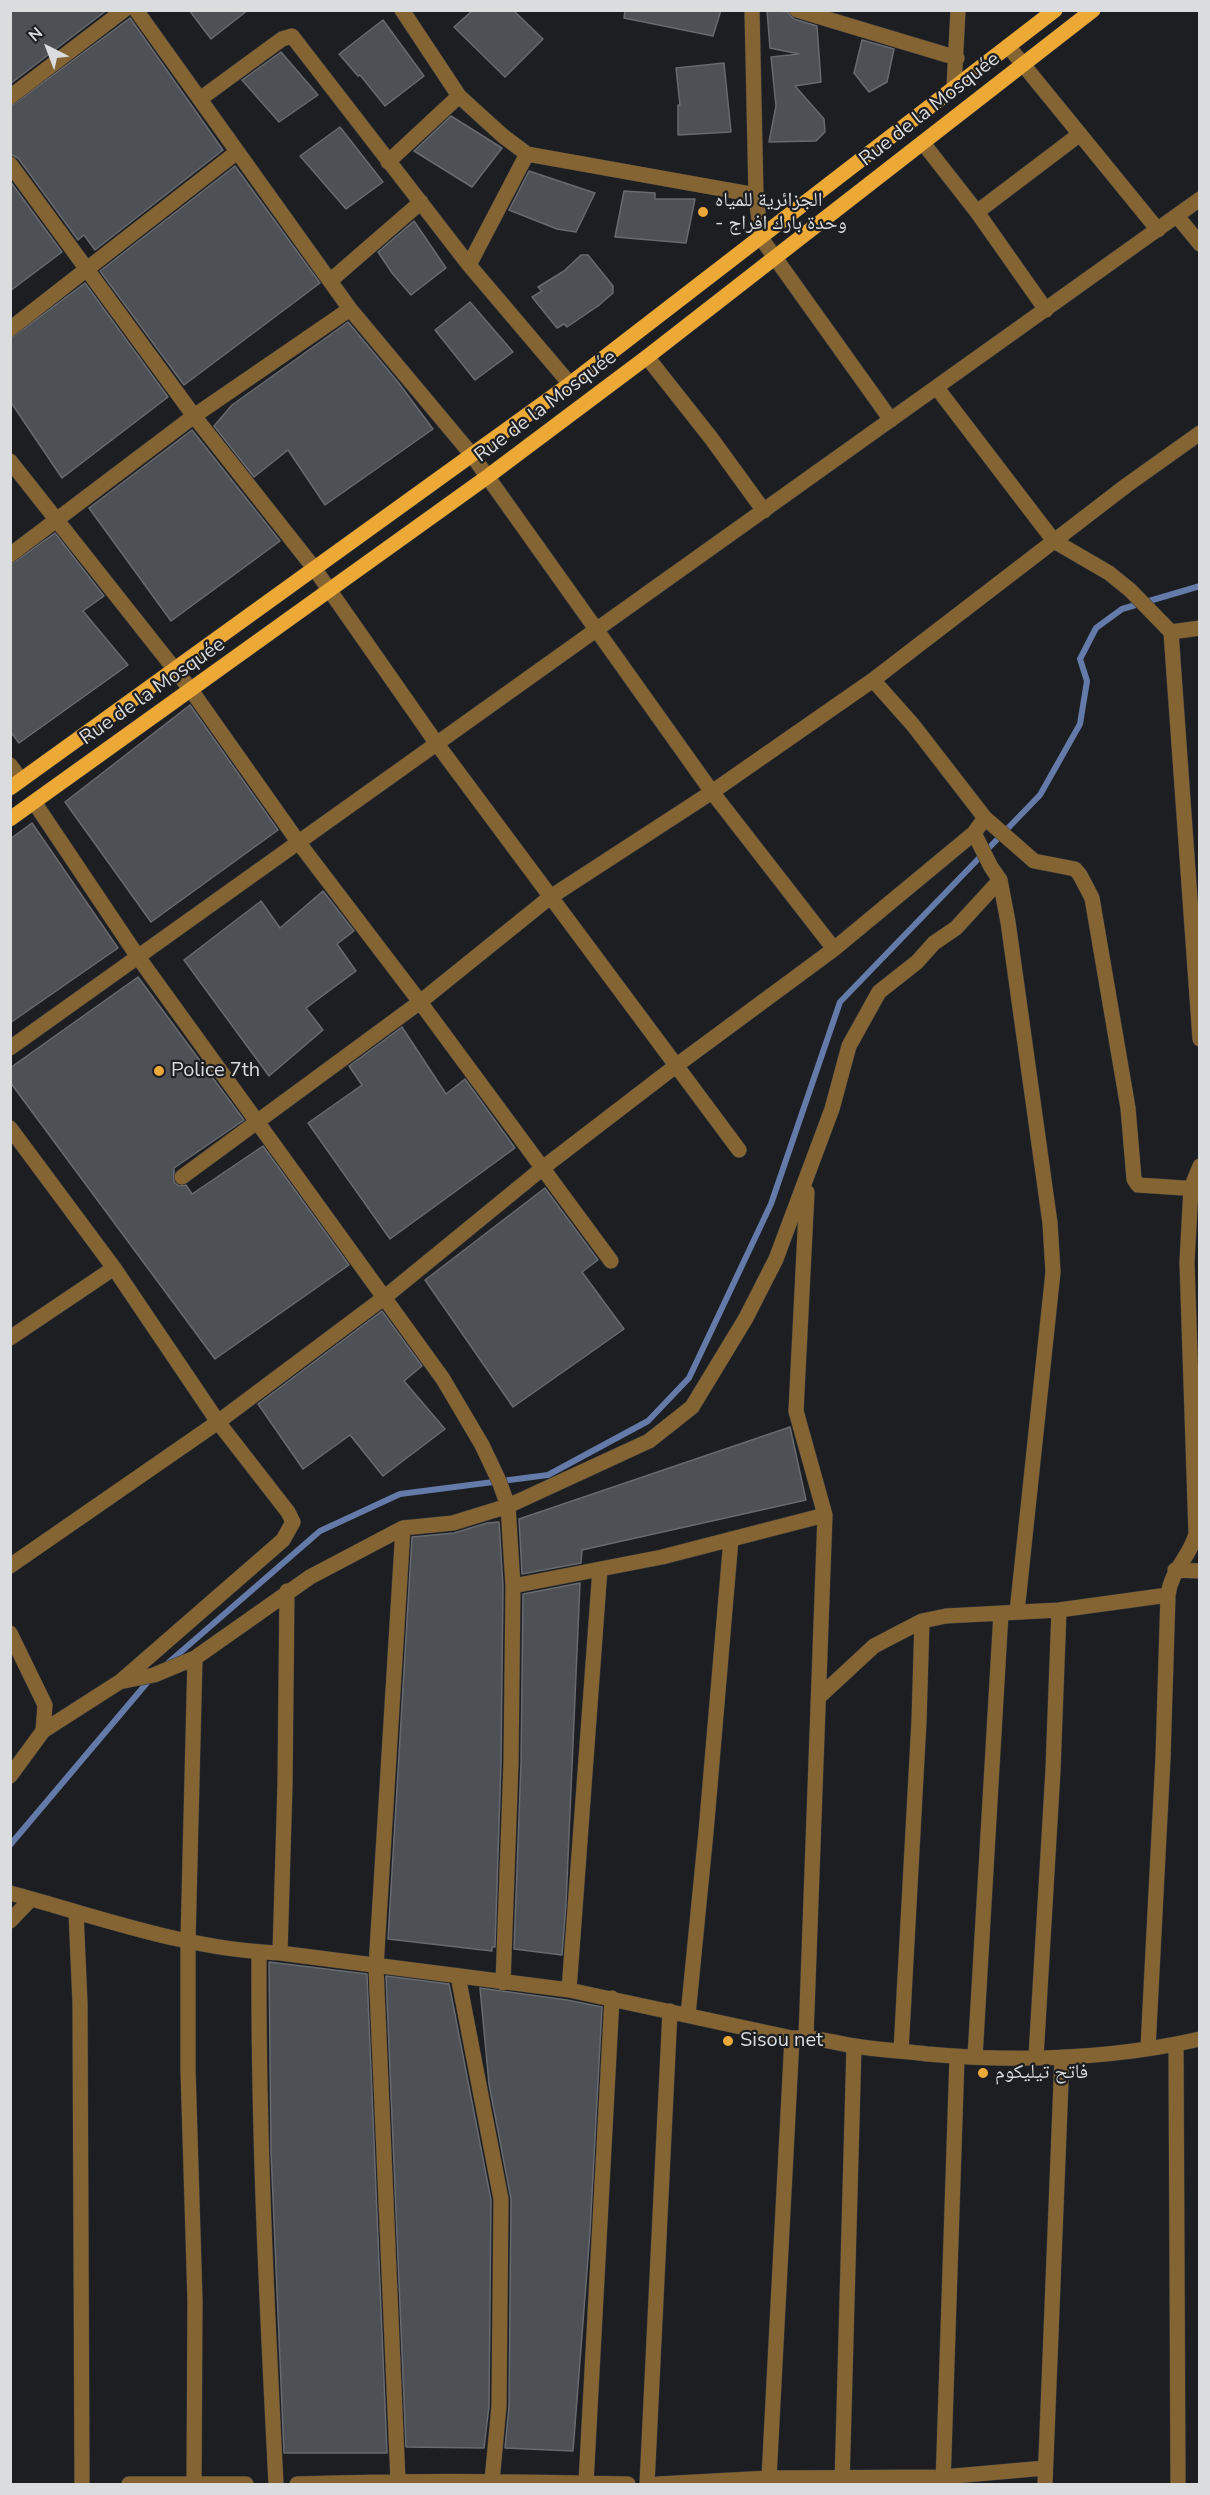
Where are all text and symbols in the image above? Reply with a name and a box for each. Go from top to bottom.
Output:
north arrow [18,18,78,78]
text: N [24,22,48,47]
street label: Rue de la Mosquée [855,48,1005,172]
place label: الجزائرية للمياه - وحدة بارك افراج [715,189,847,236]
marker: الجزائرية للمياه - وحدة بارك افراج [696,205,710,219]
street label: Rue de la Mosquée [470,346,622,468]
street label: Rue de la Mosquée [76,633,230,751]
place label: Police 7th [171,1059,260,1083]
marker: Police 7th [152,1064,166,1078]
place label: Sisou net [740,2029,823,2053]
marker: Sisou net [721,2034,735,2048]
place label: فاتح تيليكوم [995,2061,1088,2085]
marker: فاتح تيليكوم [976,2066,990,2080]

